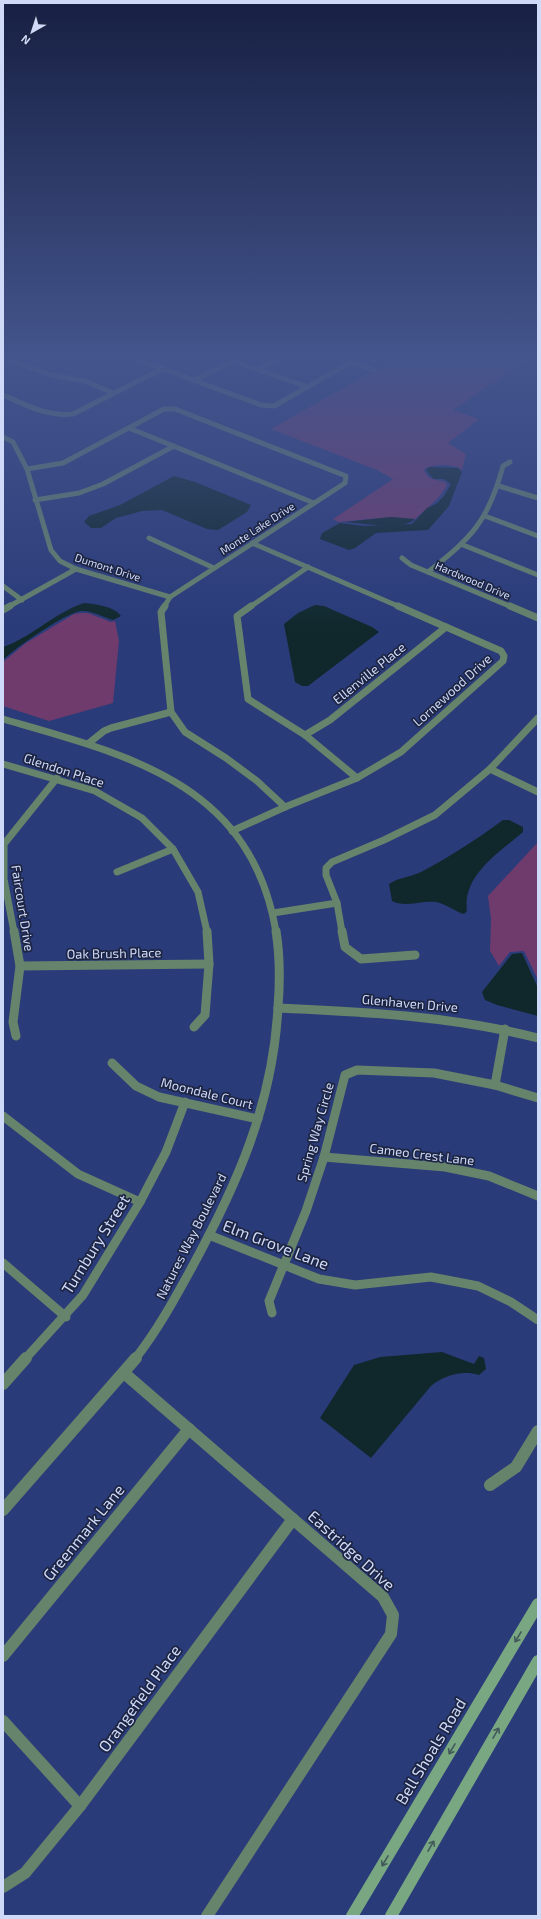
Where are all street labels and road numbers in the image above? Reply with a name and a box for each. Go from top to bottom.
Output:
street label: Monte Lake Drive [217,499,297,557]
street label: Dumont Drive [73,550,143,584]
street label: Hardwood Drive [433,558,513,602]
street label: Ellenville Place [329,639,409,707]
street label: Lornewood Drive [409,650,495,730]
street label: Glendon Place [22,749,106,791]
street label: Faircourt Drive [8,864,38,952]
street label: Oak Brush Place [66,944,162,962]
street label: Glenhaven Drive [361,991,459,1015]
street label: Moondale Court [159,1074,255,1112]
street label: Spring Way Circle [293,1081,337,1183]
street label: Cameo Crest Lane [369,1140,475,1168]
street label: Natures Way Boulevard [152,1170,230,1302]
street label: Turnbury Street [57,1191,133,1297]
street label: Elm Grove Lane [220,1215,332,1273]
street label: Greenmark Lane [38,1480,128,1584]
street label: Eastridge Drive [305,1506,399,1594]
street label: Orangefield Place [94,1641,184,1755]
street label: Bell Shoals Road [391,1694,469,1808]

